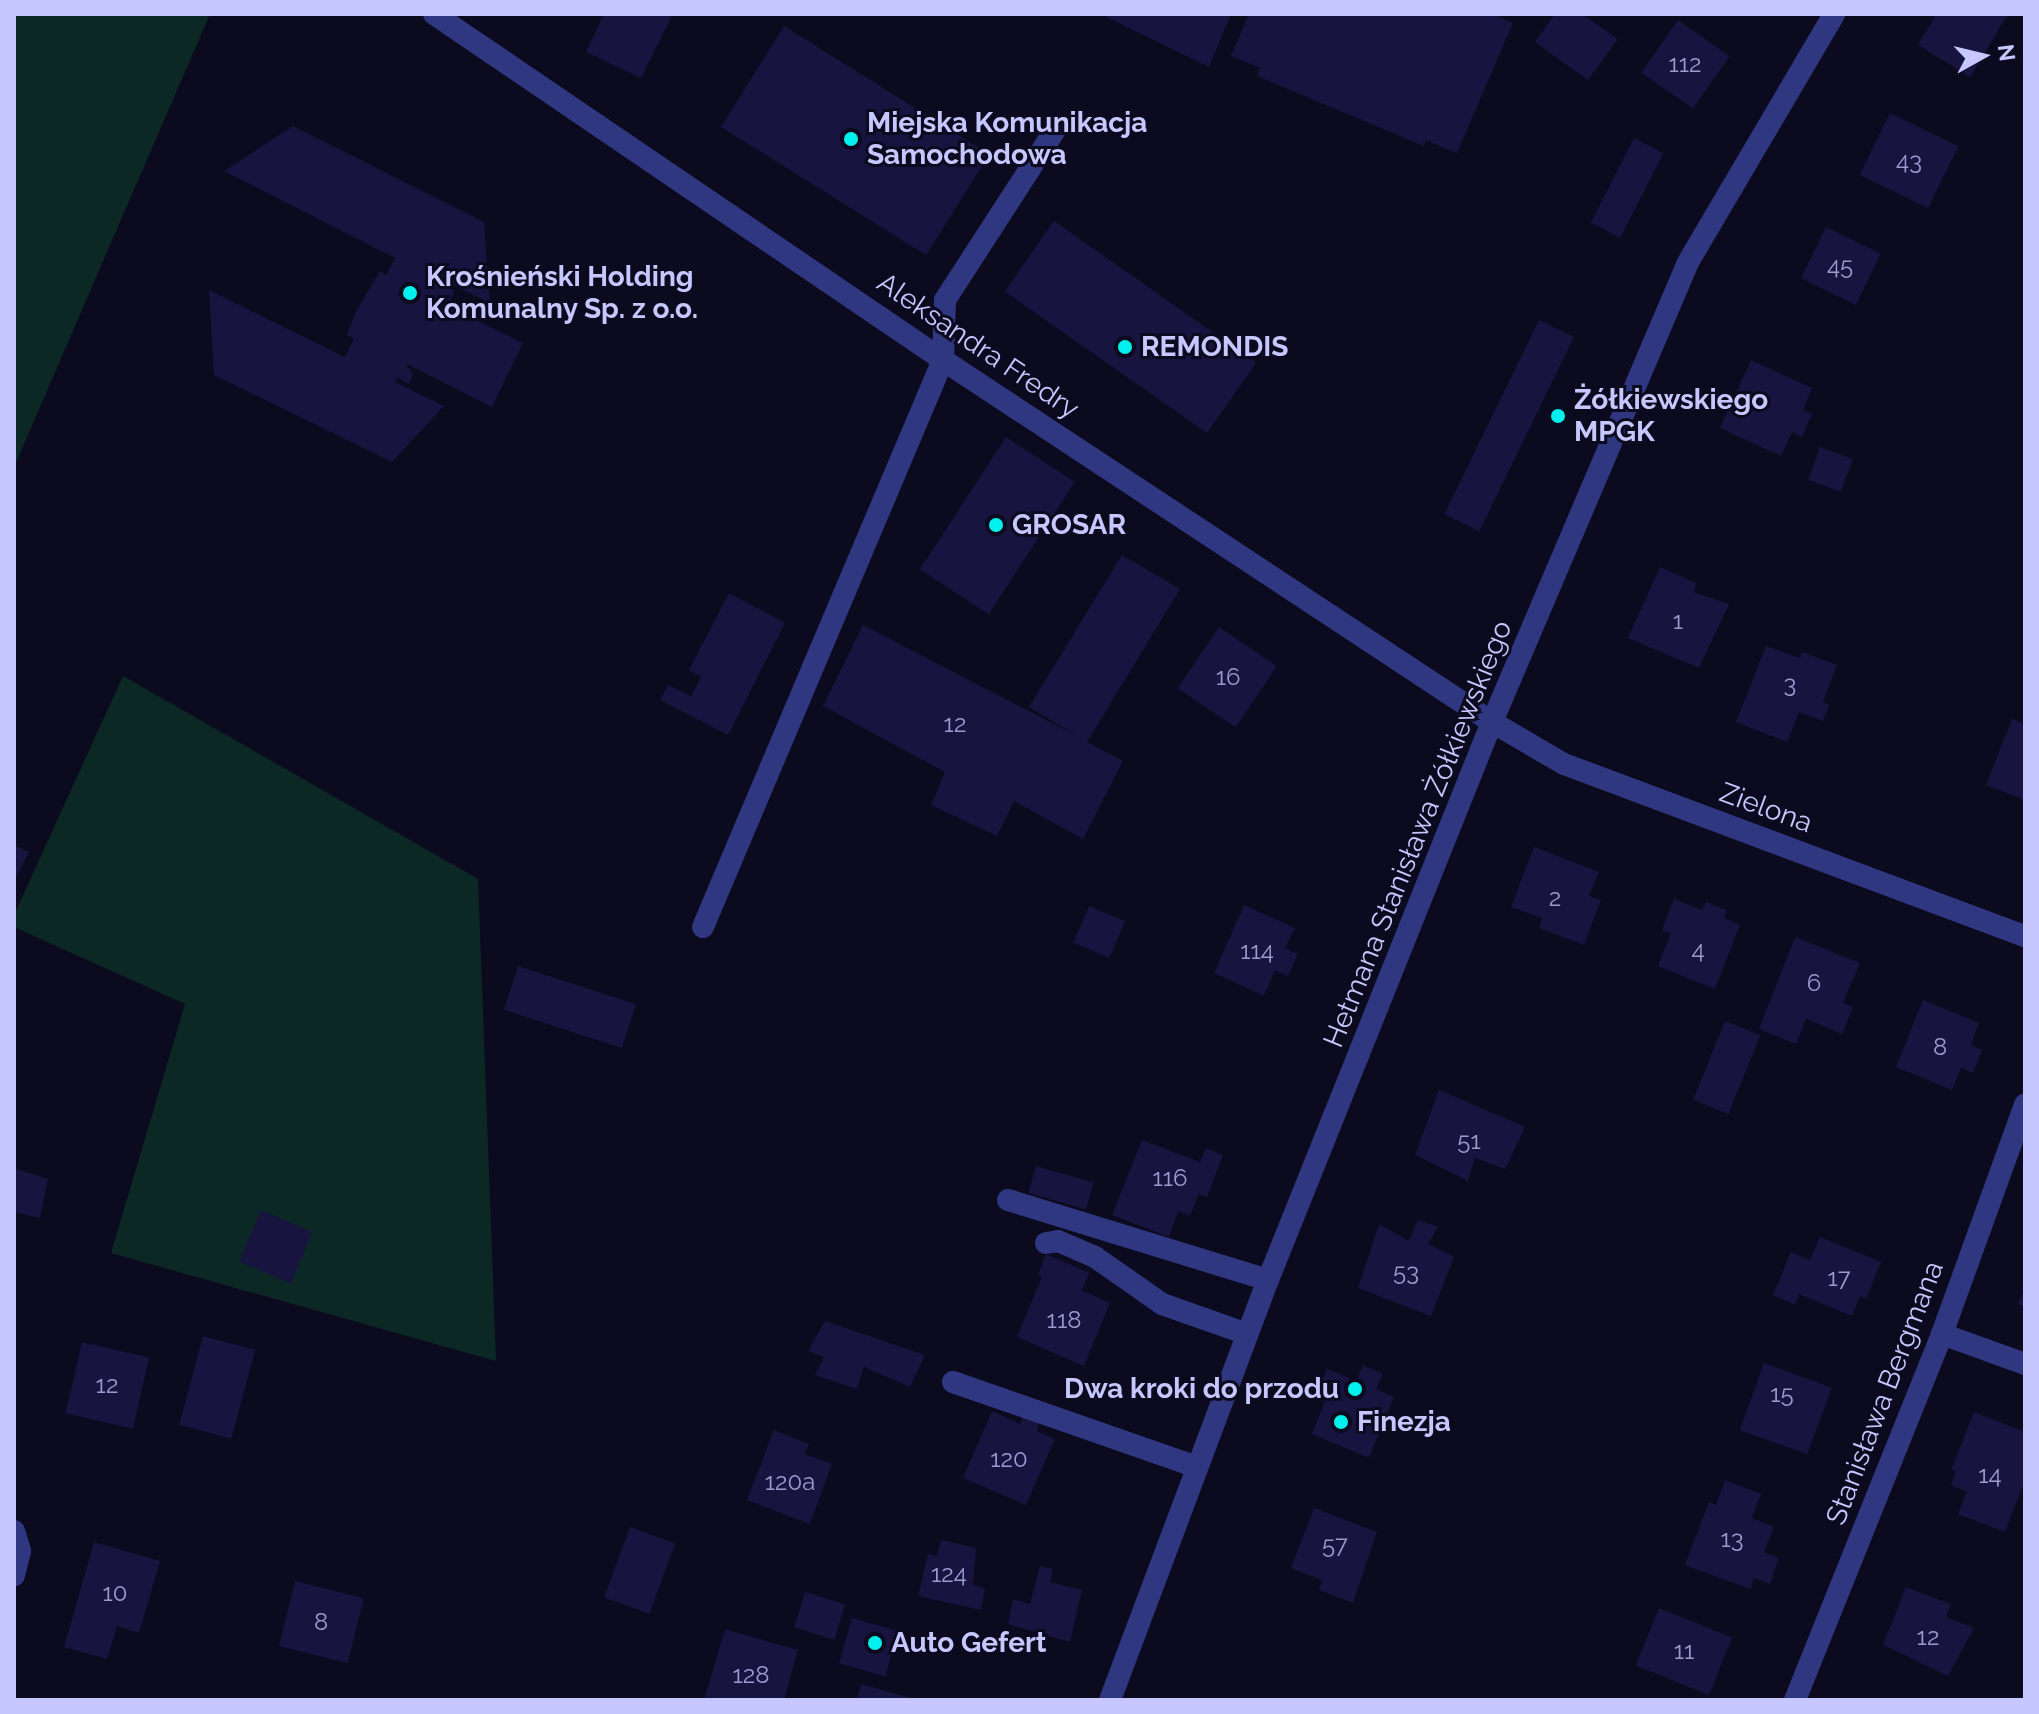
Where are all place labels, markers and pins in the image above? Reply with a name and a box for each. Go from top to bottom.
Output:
place label: Miejska Komunikacja Samochodowa [867,106,1147,172]
marker: Miejska Komunikacja Samochodowa [842,130,860,148]
place label: Krośnieński Holding Komunalny Sp. z o.o. [426,260,699,326]
marker: Krośnieński Holding Komunalny Sp. z o.o. [401,284,419,302]
place label: REMONDIS [1141,330,1288,364]
marker: REMONDIS [1116,338,1134,356]
place label: Żółkiewskiego MPGK [1574,383,1768,449]
marker: Żółkiewskiego MPGK [1549,407,1567,425]
place label: GROSAR [1012,508,1126,542]
marker: GROSAR [987,516,1005,534]
place label: Dwa kroki do przodu [1064,1372,1339,1406]
marker: Dwa kroki do przodu [1346,1380,1364,1398]
place label: Finezja [1357,1405,1451,1439]
marker: Finezja [1332,1413,1350,1431]
place label: Auto Gefert [891,1626,1047,1660]
marker: Auto Gefert [866,1634,884,1652]

